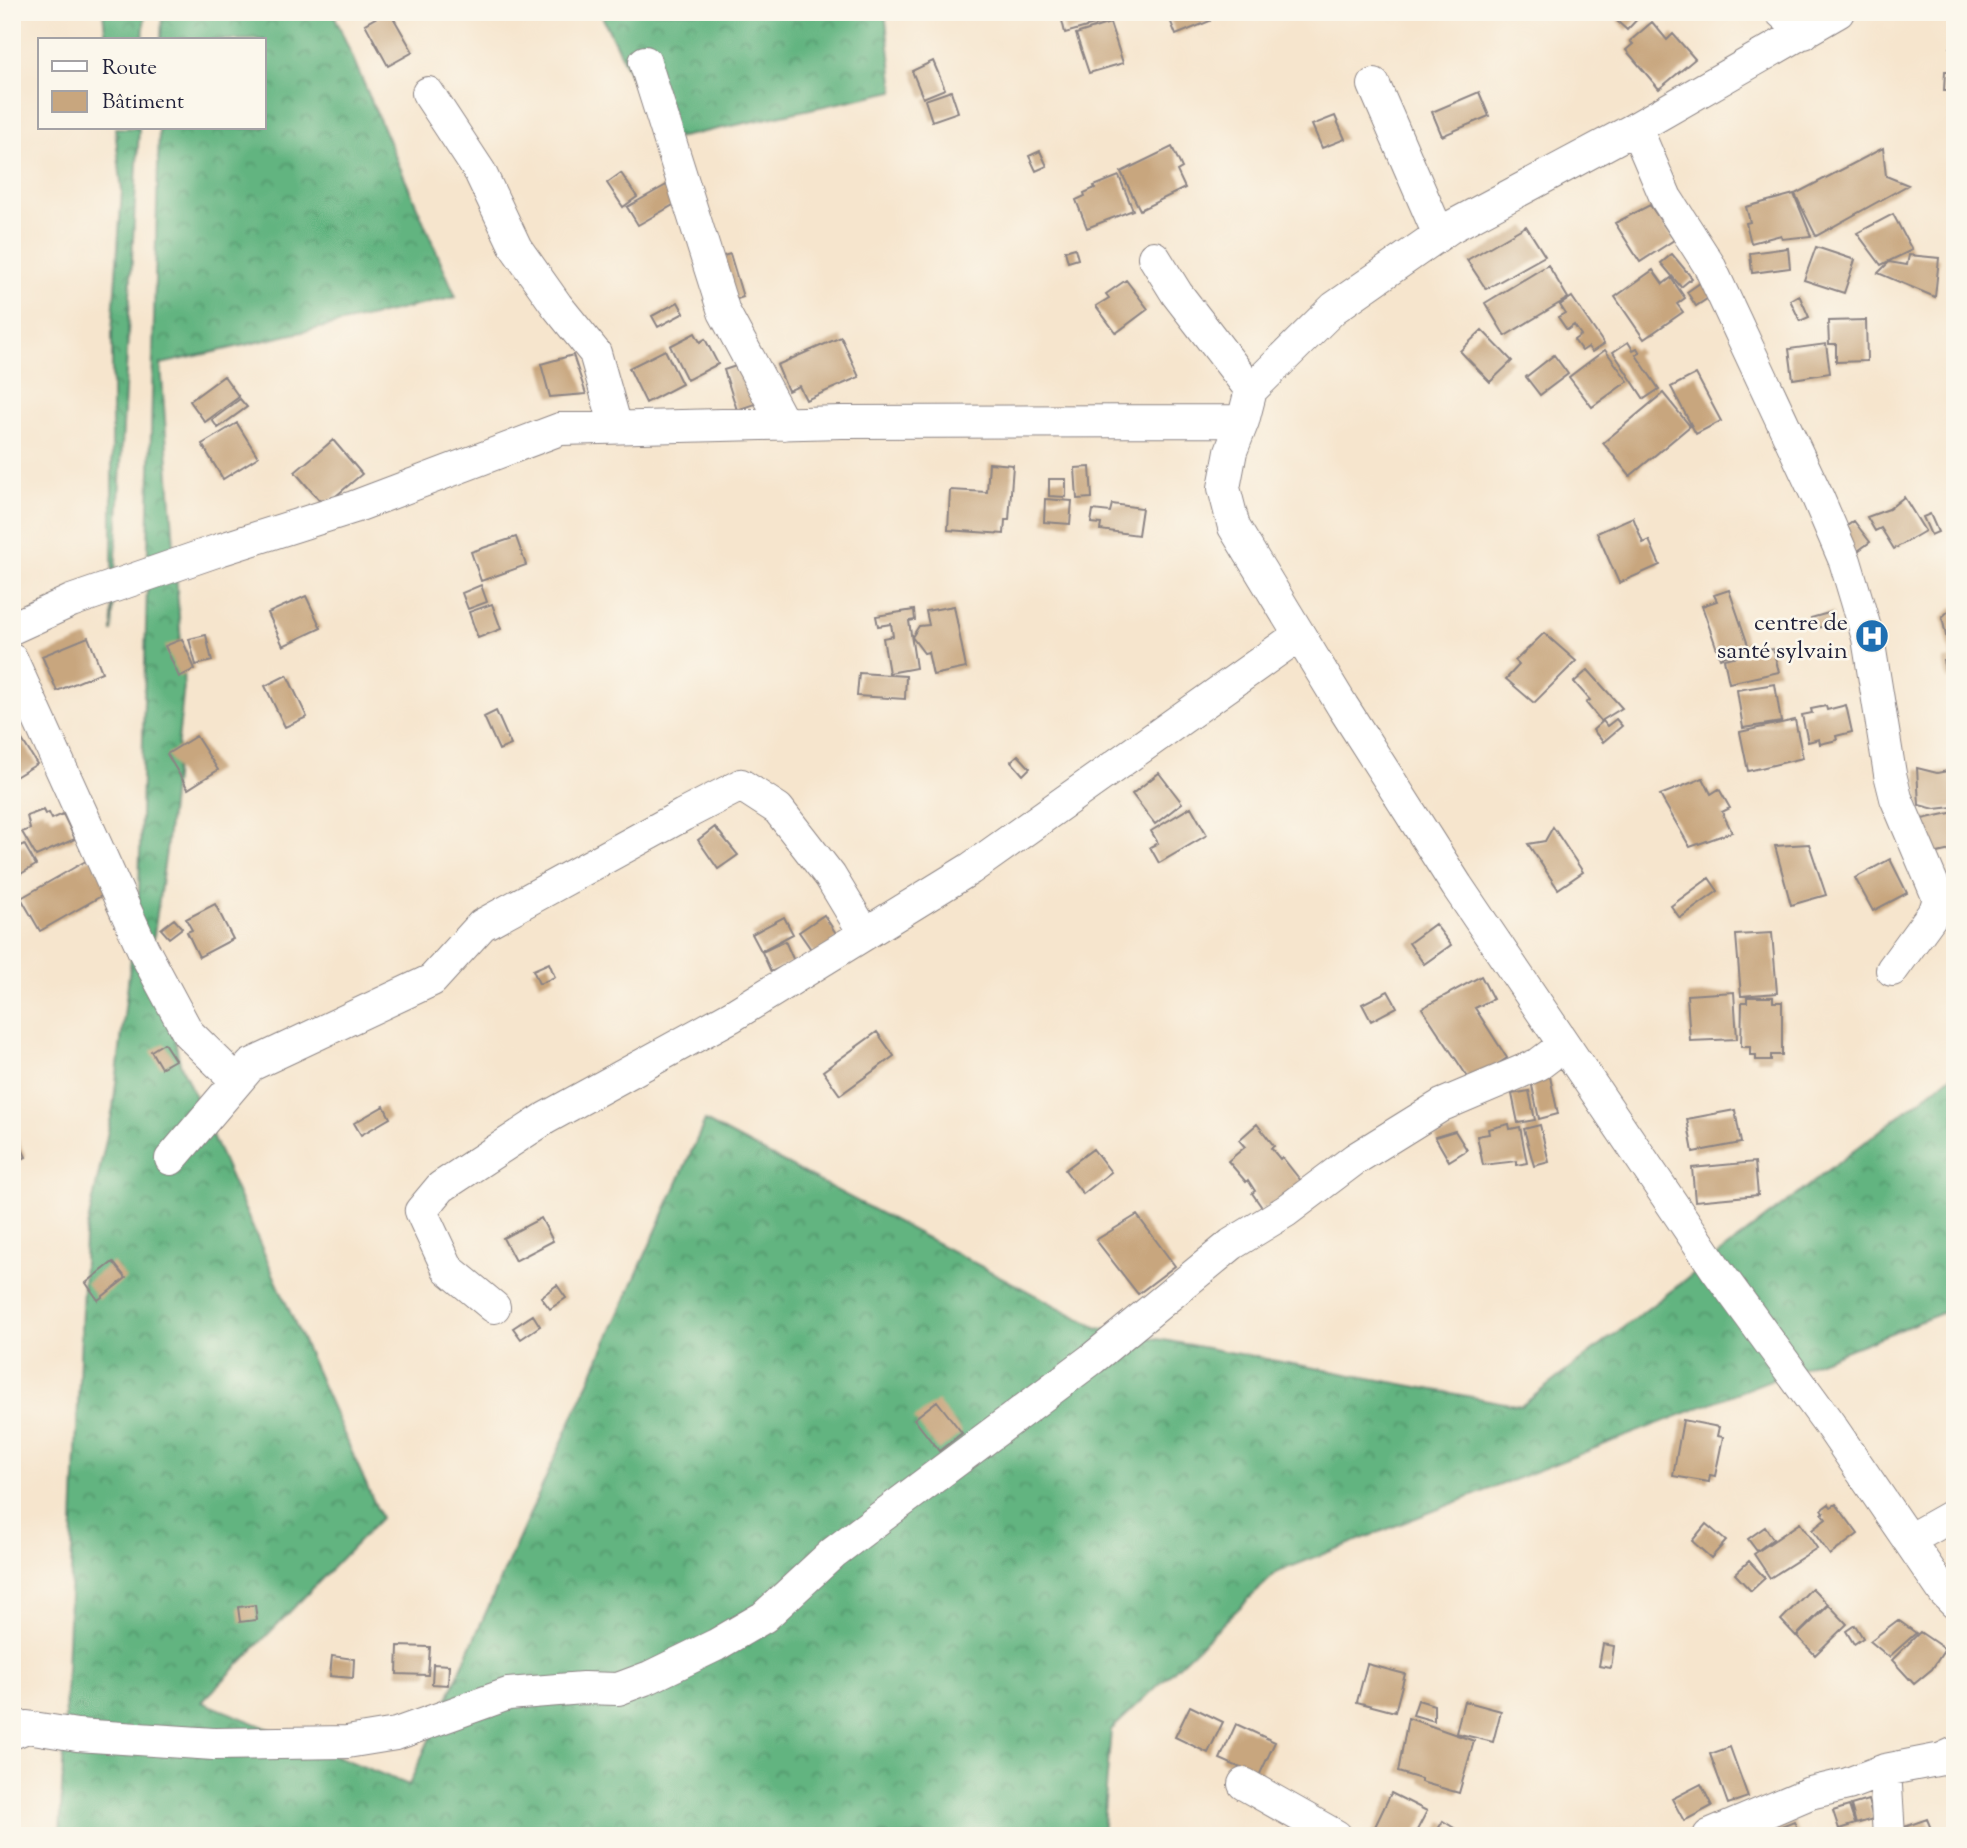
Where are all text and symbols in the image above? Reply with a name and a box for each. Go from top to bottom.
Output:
legend [38,38,266,130]
text: Route [102,54,157,84]
text: Bâtiment [102,88,184,118]
place label: centre de santé sylvain [1717,607,1848,669]
hospital icon: centre de santé sylvain [1853,617,1891,655]

